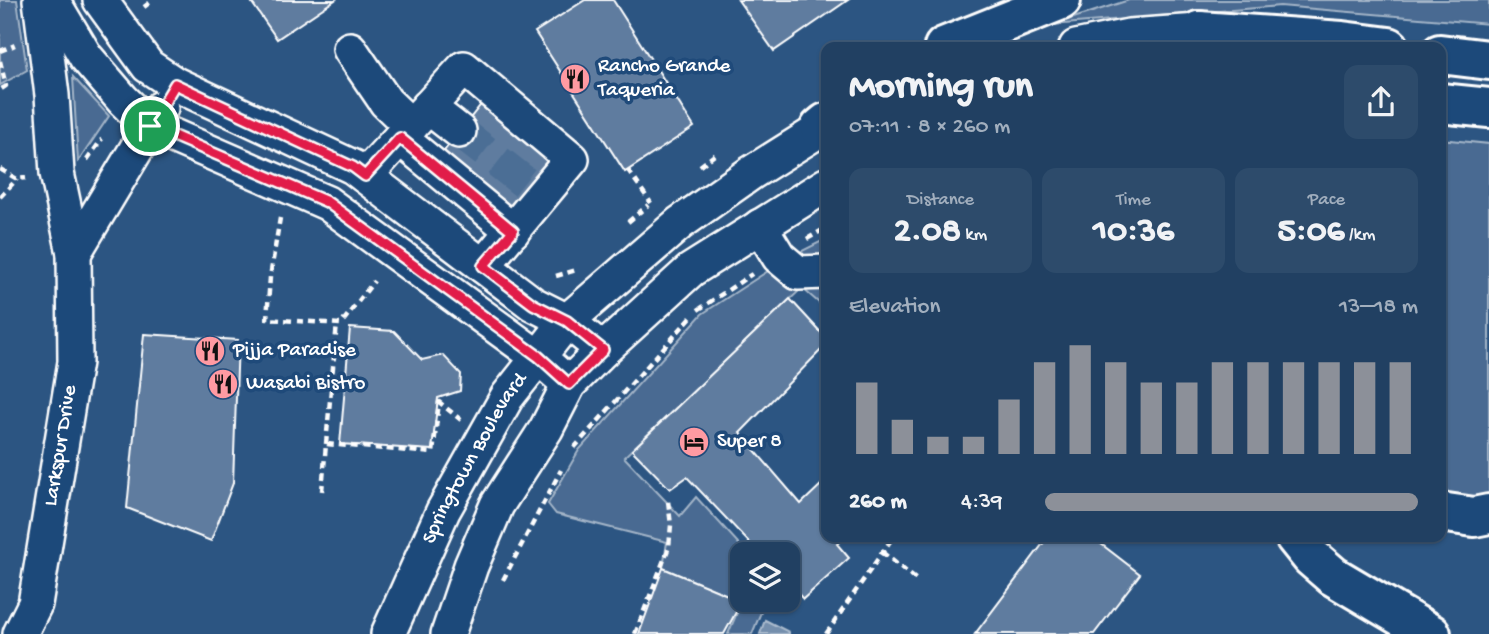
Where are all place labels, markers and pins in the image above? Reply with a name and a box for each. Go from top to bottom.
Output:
place label: Rancho Grande Taqueria [597,55,732,104]
restaurant icon: Rancho Grande Taqueria [558,62,592,96]
pin [120,96,180,156]
restaurant icon: Pijja Paradise [193,334,227,368]
place label: Pijja Paradise [232,339,357,364]
restaurant icon: Wasabi Bistro [206,367,240,401]
place label: Wasabi Bistro [246,372,366,397]
hotel icon: Super 8 [677,425,711,459]
place label: Super 8 [717,430,782,455]

